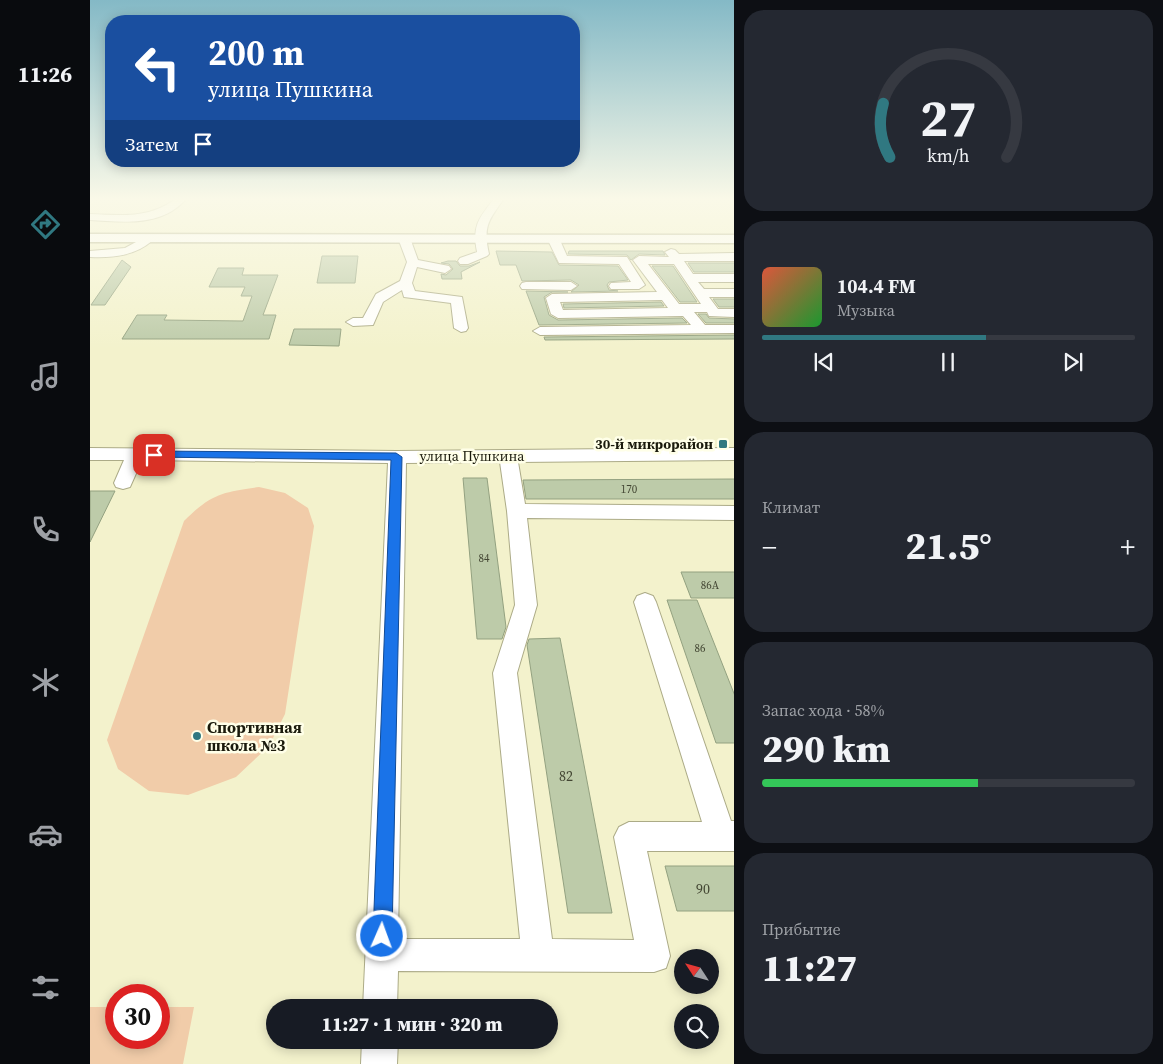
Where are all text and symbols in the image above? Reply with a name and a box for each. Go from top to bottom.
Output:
text: 200 m [208,29,304,77]
icon: left [125,35,190,100]
text: 11:26 [18,59,72,89]
text: улица Пушкина [208,74,373,104]
text: 27 [920,82,977,153]
icon: arrive [189,130,217,158]
text: Затем [125,131,179,157]
text: km/h [927,143,970,168]
icon: directions [28,207,63,242]
text: 104.4 FM [837,273,916,299]
text: Музыка [837,299,895,321]
icon: previous [810,348,838,376]
icon: pause [934,348,962,376]
icon: next [1059,348,1087,376]
icon: music [28,359,63,394]
pin [133,434,175,476]
place label: 30-й микрорайон [595,434,713,454]
marker: 30-й микрорайон [717,438,729,450]
icon: arrive [140,441,168,469]
street label: улица Пушкина [420,446,525,466]
house number: 170 [621,482,638,497]
text: Климат [762,496,820,518]
icon: phone [28,512,63,547]
text: 21.5° [905,520,992,572]
text: − [762,528,777,566]
text: + [1120,528,1135,566]
house number: 84 [479,551,490,566]
house number: 86А [701,578,720,593]
house number: 86 [695,641,706,656]
icon: climate [28,665,63,700]
text: Запас хода · 58% [762,699,885,721]
place label: Спортивная школа №3 [207,716,302,756]
text: 290 km [762,723,890,775]
marker: Спортивная школа №3 [191,730,203,742]
house number: 82 [559,766,573,786]
icon: car [28,817,63,852]
house number: 90 [696,879,710,899]
position arrow [355,909,407,961]
text: Прибытие [762,918,841,940]
text: 11:27 [762,942,857,994]
north arrow [674,949,719,994]
map controls [674,949,719,1049]
icon: filters [28,970,63,1005]
speed limit sign: 30 [105,984,170,1049]
button: search [674,1004,719,1049]
text: 11:27 · 1 мин · 320 m [322,1011,502,1037]

